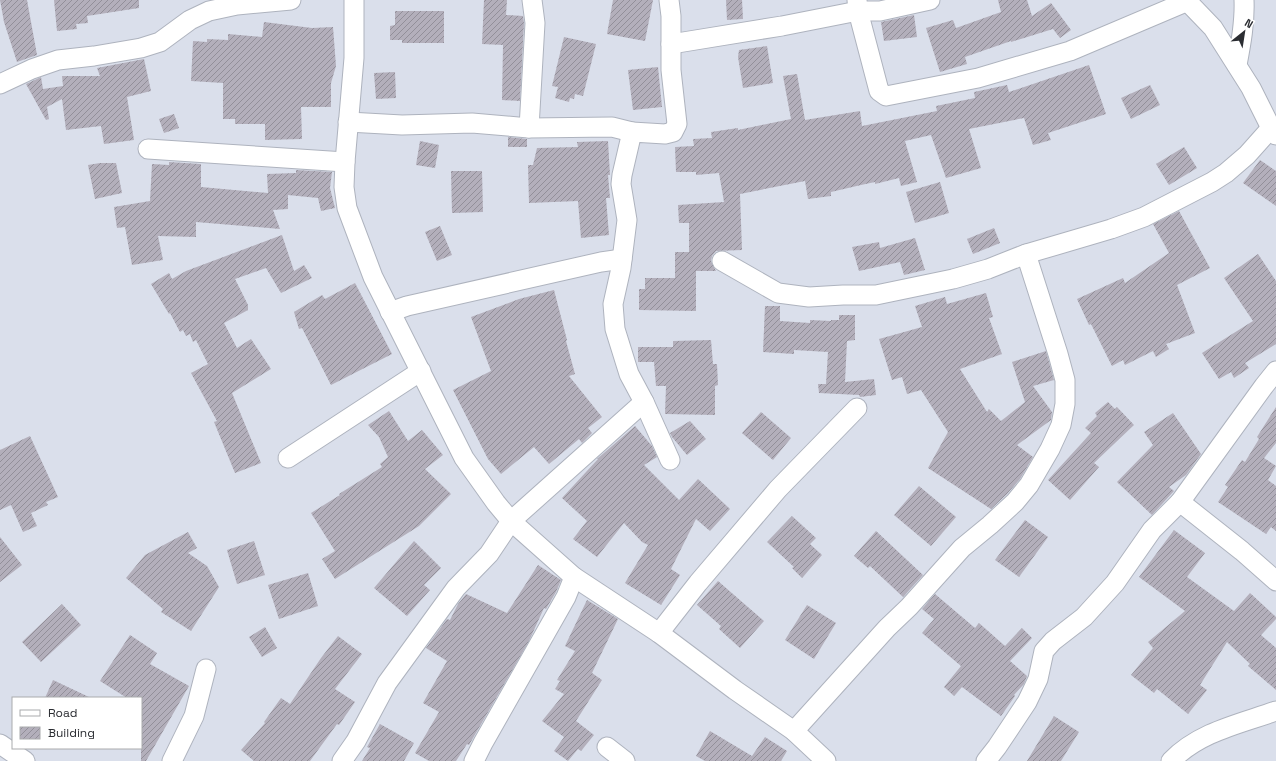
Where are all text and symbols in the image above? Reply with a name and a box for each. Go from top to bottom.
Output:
north arrow [1224,12,1264,52]
text: N [1242,15,1256,31]
legend [12,697,142,749]
text: Road [48,705,77,721]
text: Building [48,725,95,741]

